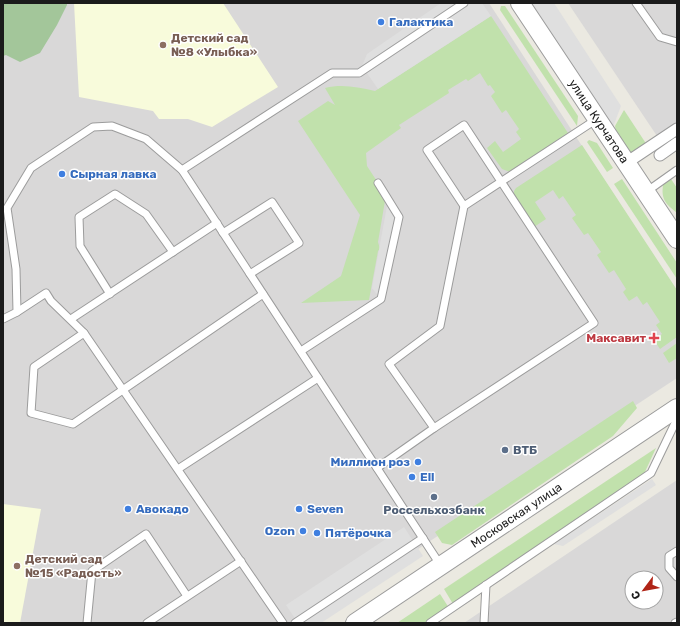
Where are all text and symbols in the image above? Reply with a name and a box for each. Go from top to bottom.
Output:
place label: Галактика [389,15,453,29]
marker: Галактика [376,17,386,27]
place label: Детский сад №8 «Улыбка» [171,31,258,59]
marker: Детский сад №8 «Улыбка» [158,40,168,50]
street label: улица Курчатова [566,77,632,166]
place label: Сырная лавка [70,167,157,181]
marker: Сырная лавка [57,169,67,179]
place label: Максавит [586,331,646,345]
marker: Максавит [649,333,659,343]
place label: ВТБ [513,443,537,457]
marker: ВТБ [500,445,510,455]
place label: Миллион роз [331,455,410,469]
marker: Миллион роз [413,457,423,467]
place label: Ell [420,470,435,484]
marker: Ell [407,472,417,482]
street label: Московская улица [468,480,565,551]
marker: Россельхозбанк [429,492,439,502]
place label: Авокадо [136,502,189,516]
place label: Seven [307,502,344,516]
place label: Россельхозбанк [383,503,485,517]
marker: Авокадо [123,504,133,514]
marker: Seven [294,504,304,514]
place label: Ozon [265,524,295,538]
marker: Ozon [298,526,308,536]
place label: Пятёрочка [325,526,391,540]
marker: Пятёрочка [312,528,322,538]
place label: Детский сад №15 «Радость» [25,552,122,580]
marker: Детский сад №15 «Радость» [12,561,22,571]
north arrow [624,570,664,610]
text: С [628,588,644,602]

